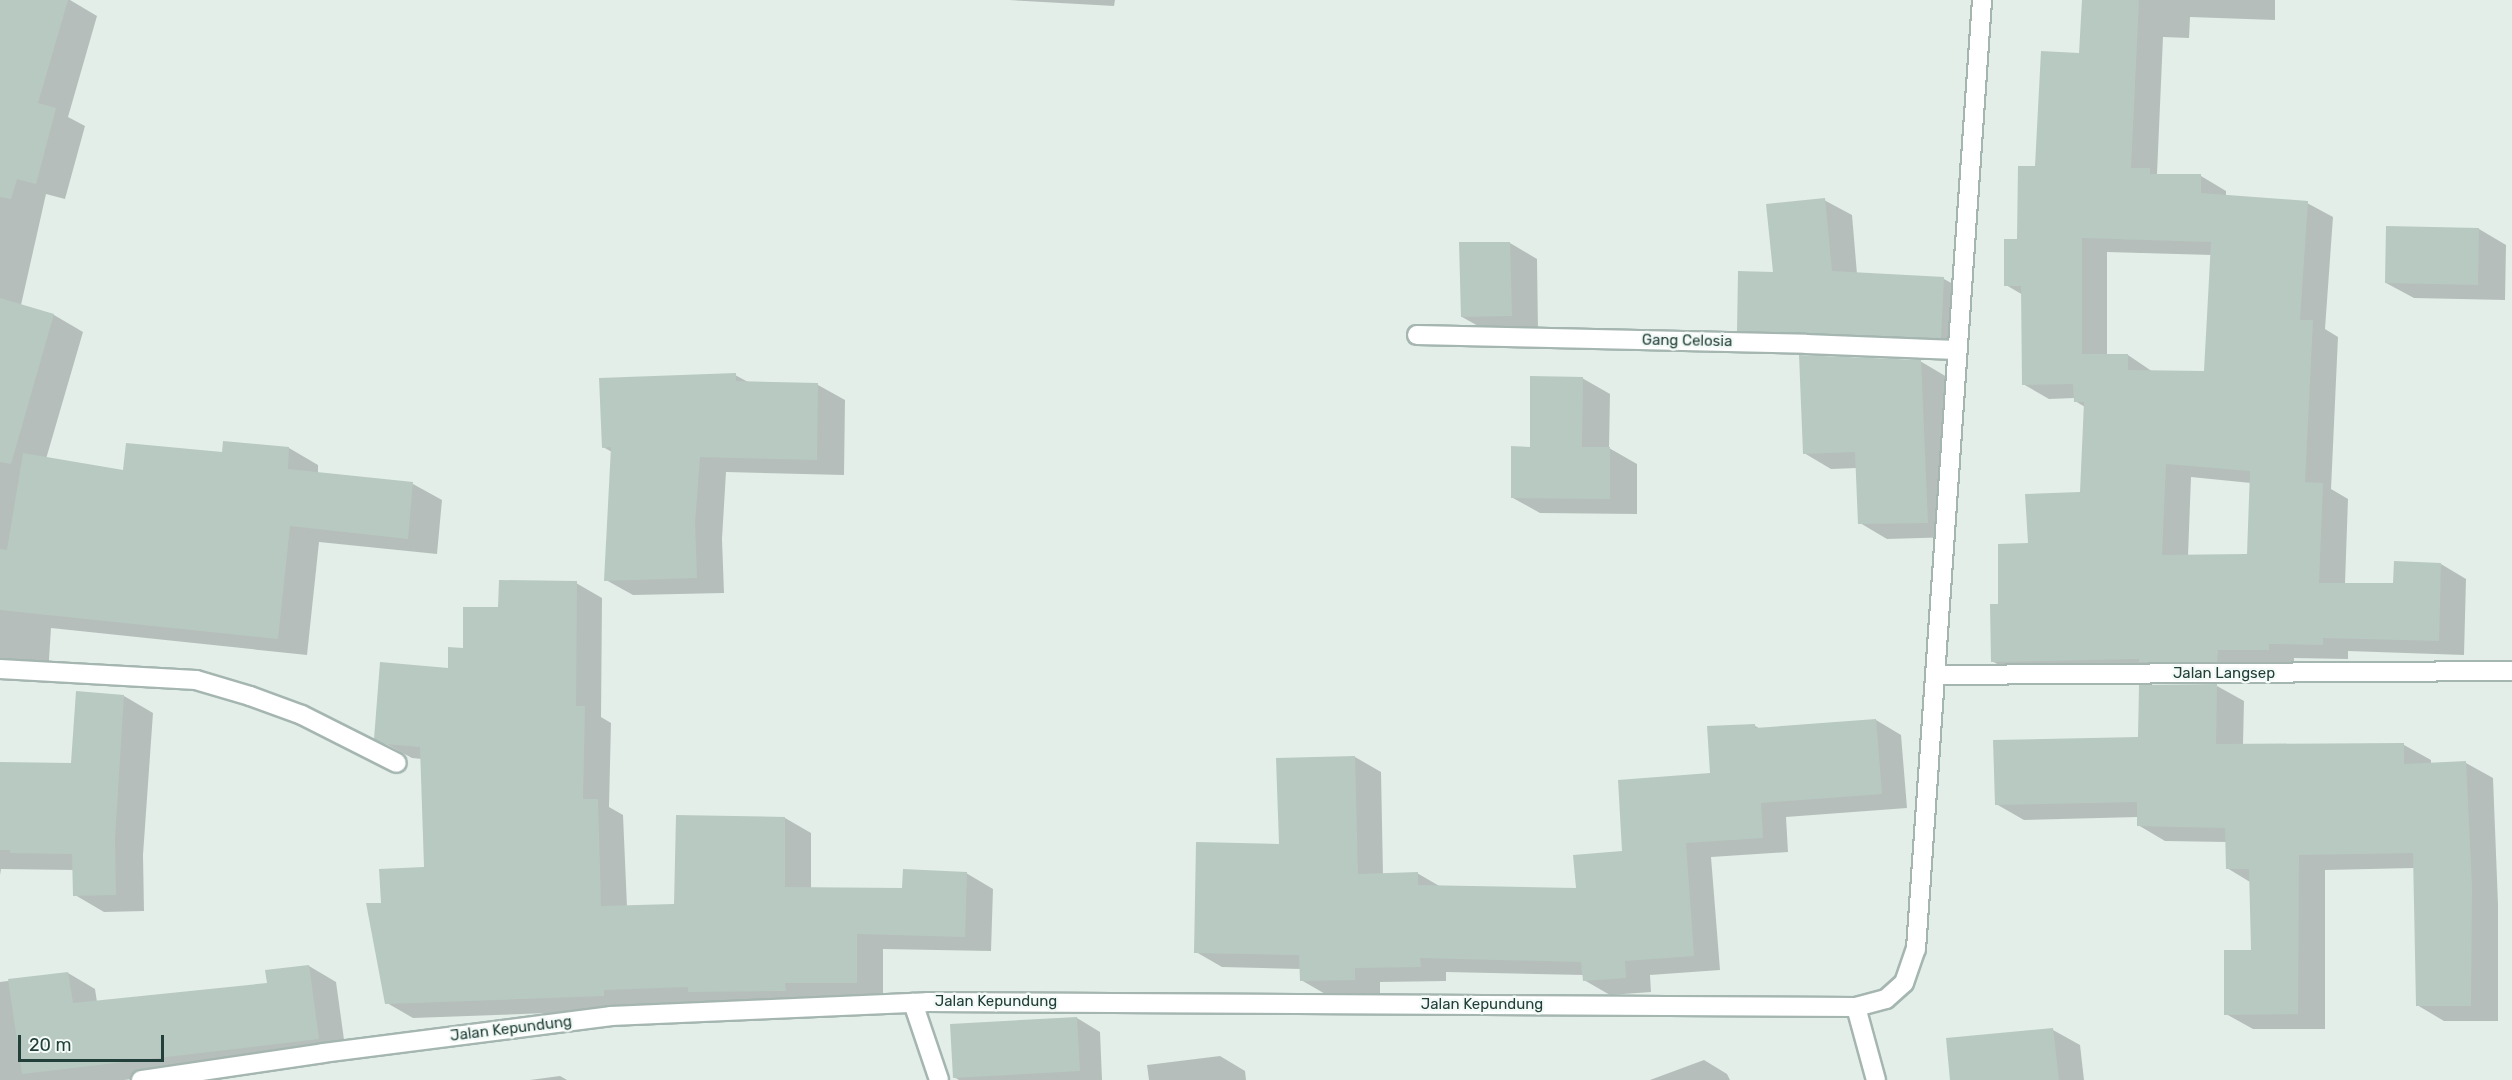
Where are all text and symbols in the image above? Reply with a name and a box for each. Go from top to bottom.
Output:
street label: Gang Celosia [1642,331,1732,351]
street label: Jalan Langsep [2173,665,2275,683]
street label: Jalan Kepundung [935,993,1057,1011]
street label: Jalan Kepundung [1421,996,1543,1014]
street label: Jalan Kepundung [449,1013,573,1045]
scale bar [21,1023,166,1061]
text: 20 m [29,1034,71,1056]

